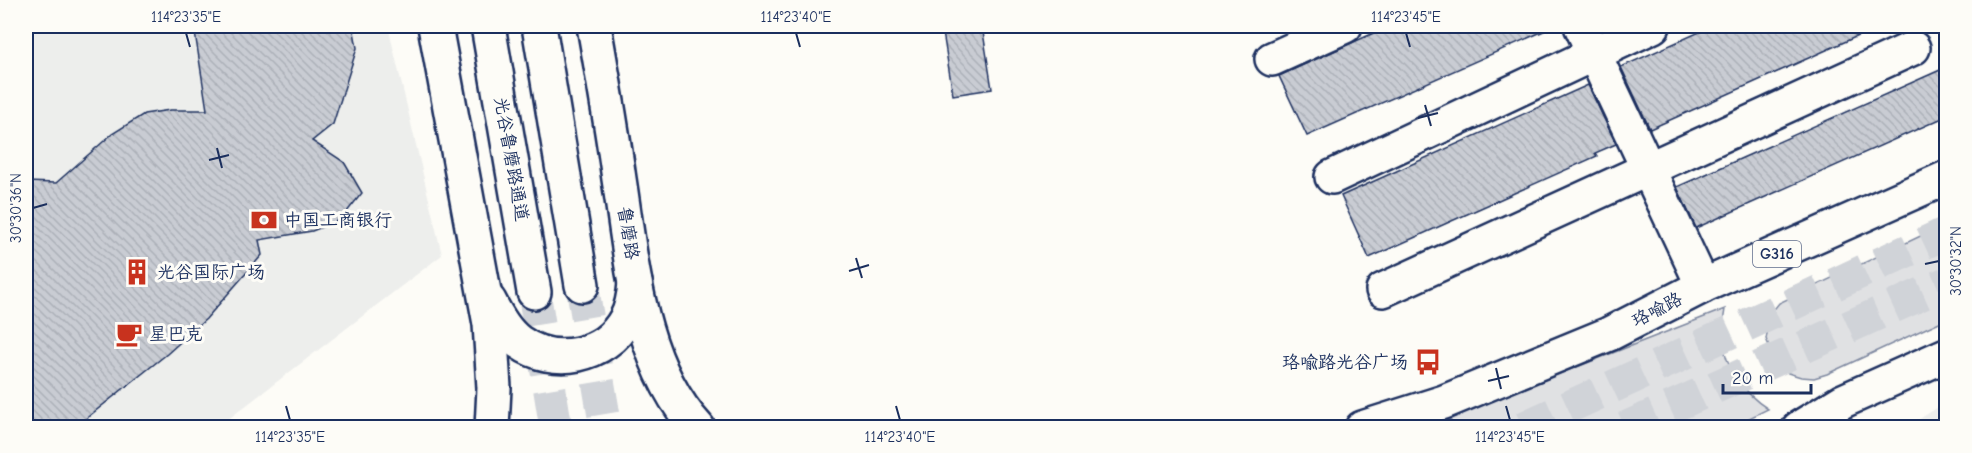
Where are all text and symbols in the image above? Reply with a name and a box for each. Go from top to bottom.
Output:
text: 114°23'35"E [151,8,221,26]
text: 114°23'40"E [761,8,831,26]
text: 114°23'45"E [1371,8,1441,26]
street label: 光谷鲁磨路通道 [490,95,532,223]
text: 30°30'36"N [7,173,25,243]
bank icon: 中国工商银行 [249,205,279,235]
street label: 鲁磨路 [613,205,643,261]
place label: 中国工商银行 [284,210,392,231]
text: 30°30'32"N [1947,226,1965,296]
road number: G316 [1753,241,1801,267]
building icon: 光谷国际广场 [122,257,152,287]
place label: 光谷国际广场 [157,262,265,283]
street label: 珞喻路 [1628,288,1686,332]
cafe icon: 星巴克 [114,319,144,349]
place label: 星巴克 [149,324,203,345]
bus stop icon: 珞喻路光谷广场 [1413,347,1443,377]
place label: 珞喻路光谷广场 [1282,352,1408,373]
scale bar [1723,357,1812,395]
text: 20 m [1732,368,1773,389]
text: 114°23'35"E [255,428,325,446]
text: 114°23'40"E [865,428,935,446]
text: 114°23'45"E [1475,428,1545,446]

